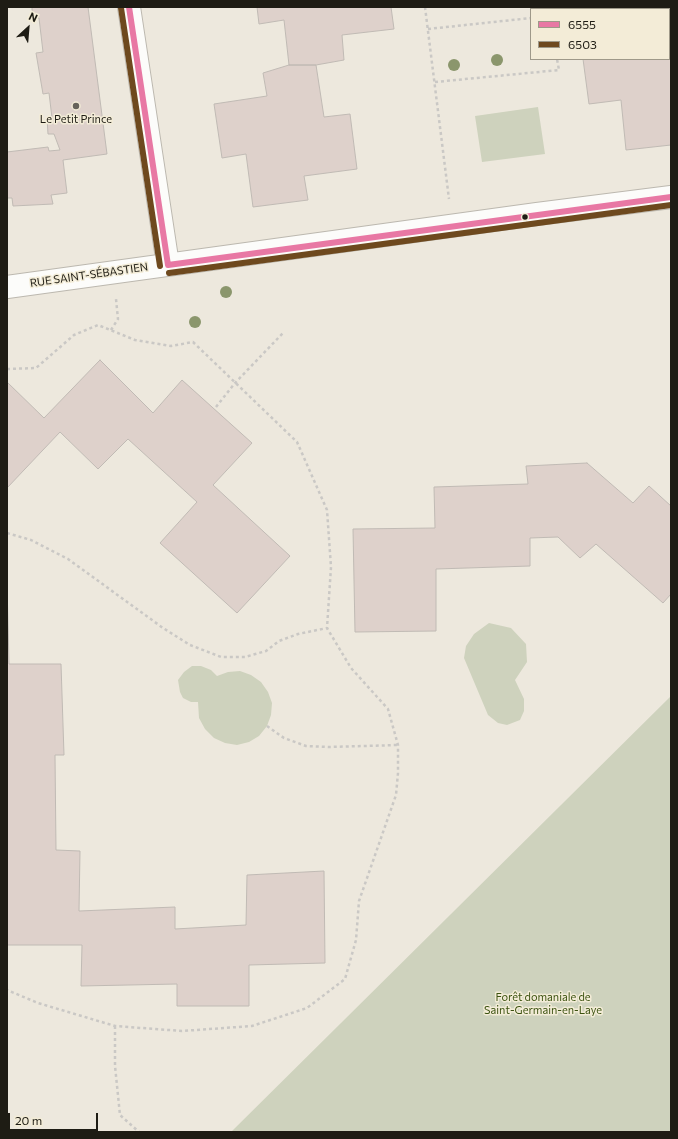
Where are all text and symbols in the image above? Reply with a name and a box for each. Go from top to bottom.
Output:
north arrow [8,8,48,48]
legend [530,8,670,60]
text: N [27,9,40,24]
text: 6555 [568,17,596,31]
text: 6503 [568,37,597,51]
marker: Le Petit Prince [71,101,81,111]
place label: Le Petit Prince [40,112,112,126]
unlabelled marker [520,212,530,222]
street label: RUE SAINT-SÉBASTIEN [29,260,149,290]
park label: Forêt domaniale de Saint-Germain-en-Laye [484,990,602,1016]
scale bar [10,1105,100,1131]
text: 20 m [15,1113,42,1127]

